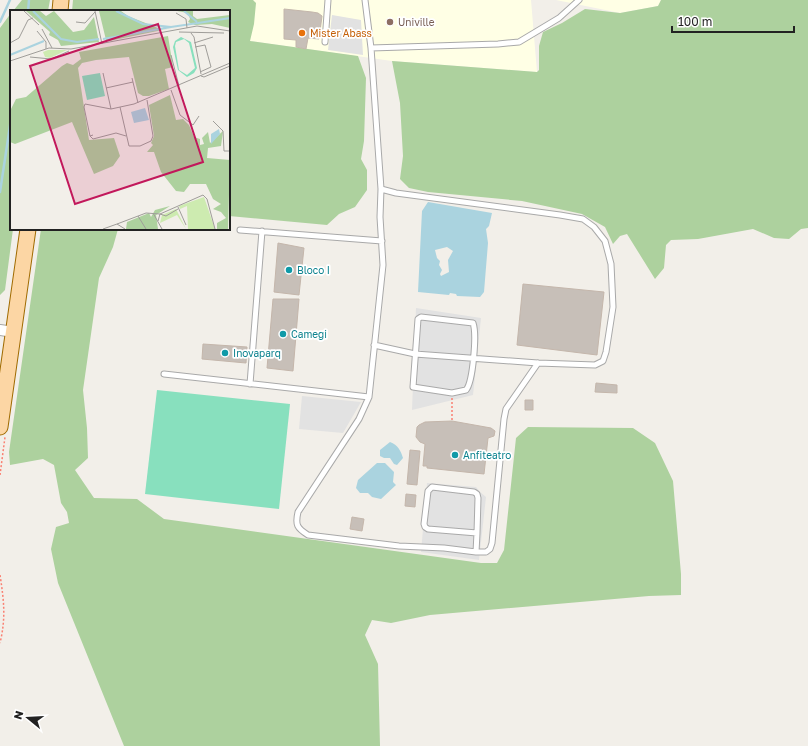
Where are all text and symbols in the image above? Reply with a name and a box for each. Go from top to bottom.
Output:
scale bar [672,8,794,34]
inset map [10,10,230,230]
text: 100 m [678,14,712,29]
place label: Univille [398,16,435,28]
marker: Univille [385,17,395,27]
place label: Mister Abass [310,27,372,39]
marker: Mister Abass [297,28,307,38]
place label: Bloco I [297,264,330,276]
marker: Bloco I [284,265,294,275]
place label: Camegi [291,328,327,340]
marker: Camegi [278,329,288,339]
place label: Inovaparq [233,347,281,359]
marker: Inovaparq [220,348,230,358]
place label: Anfiteatro [463,449,511,461]
marker: Anfiteatro [450,450,460,460]
north arrow [8,698,48,738]
text: N [11,709,25,721]

